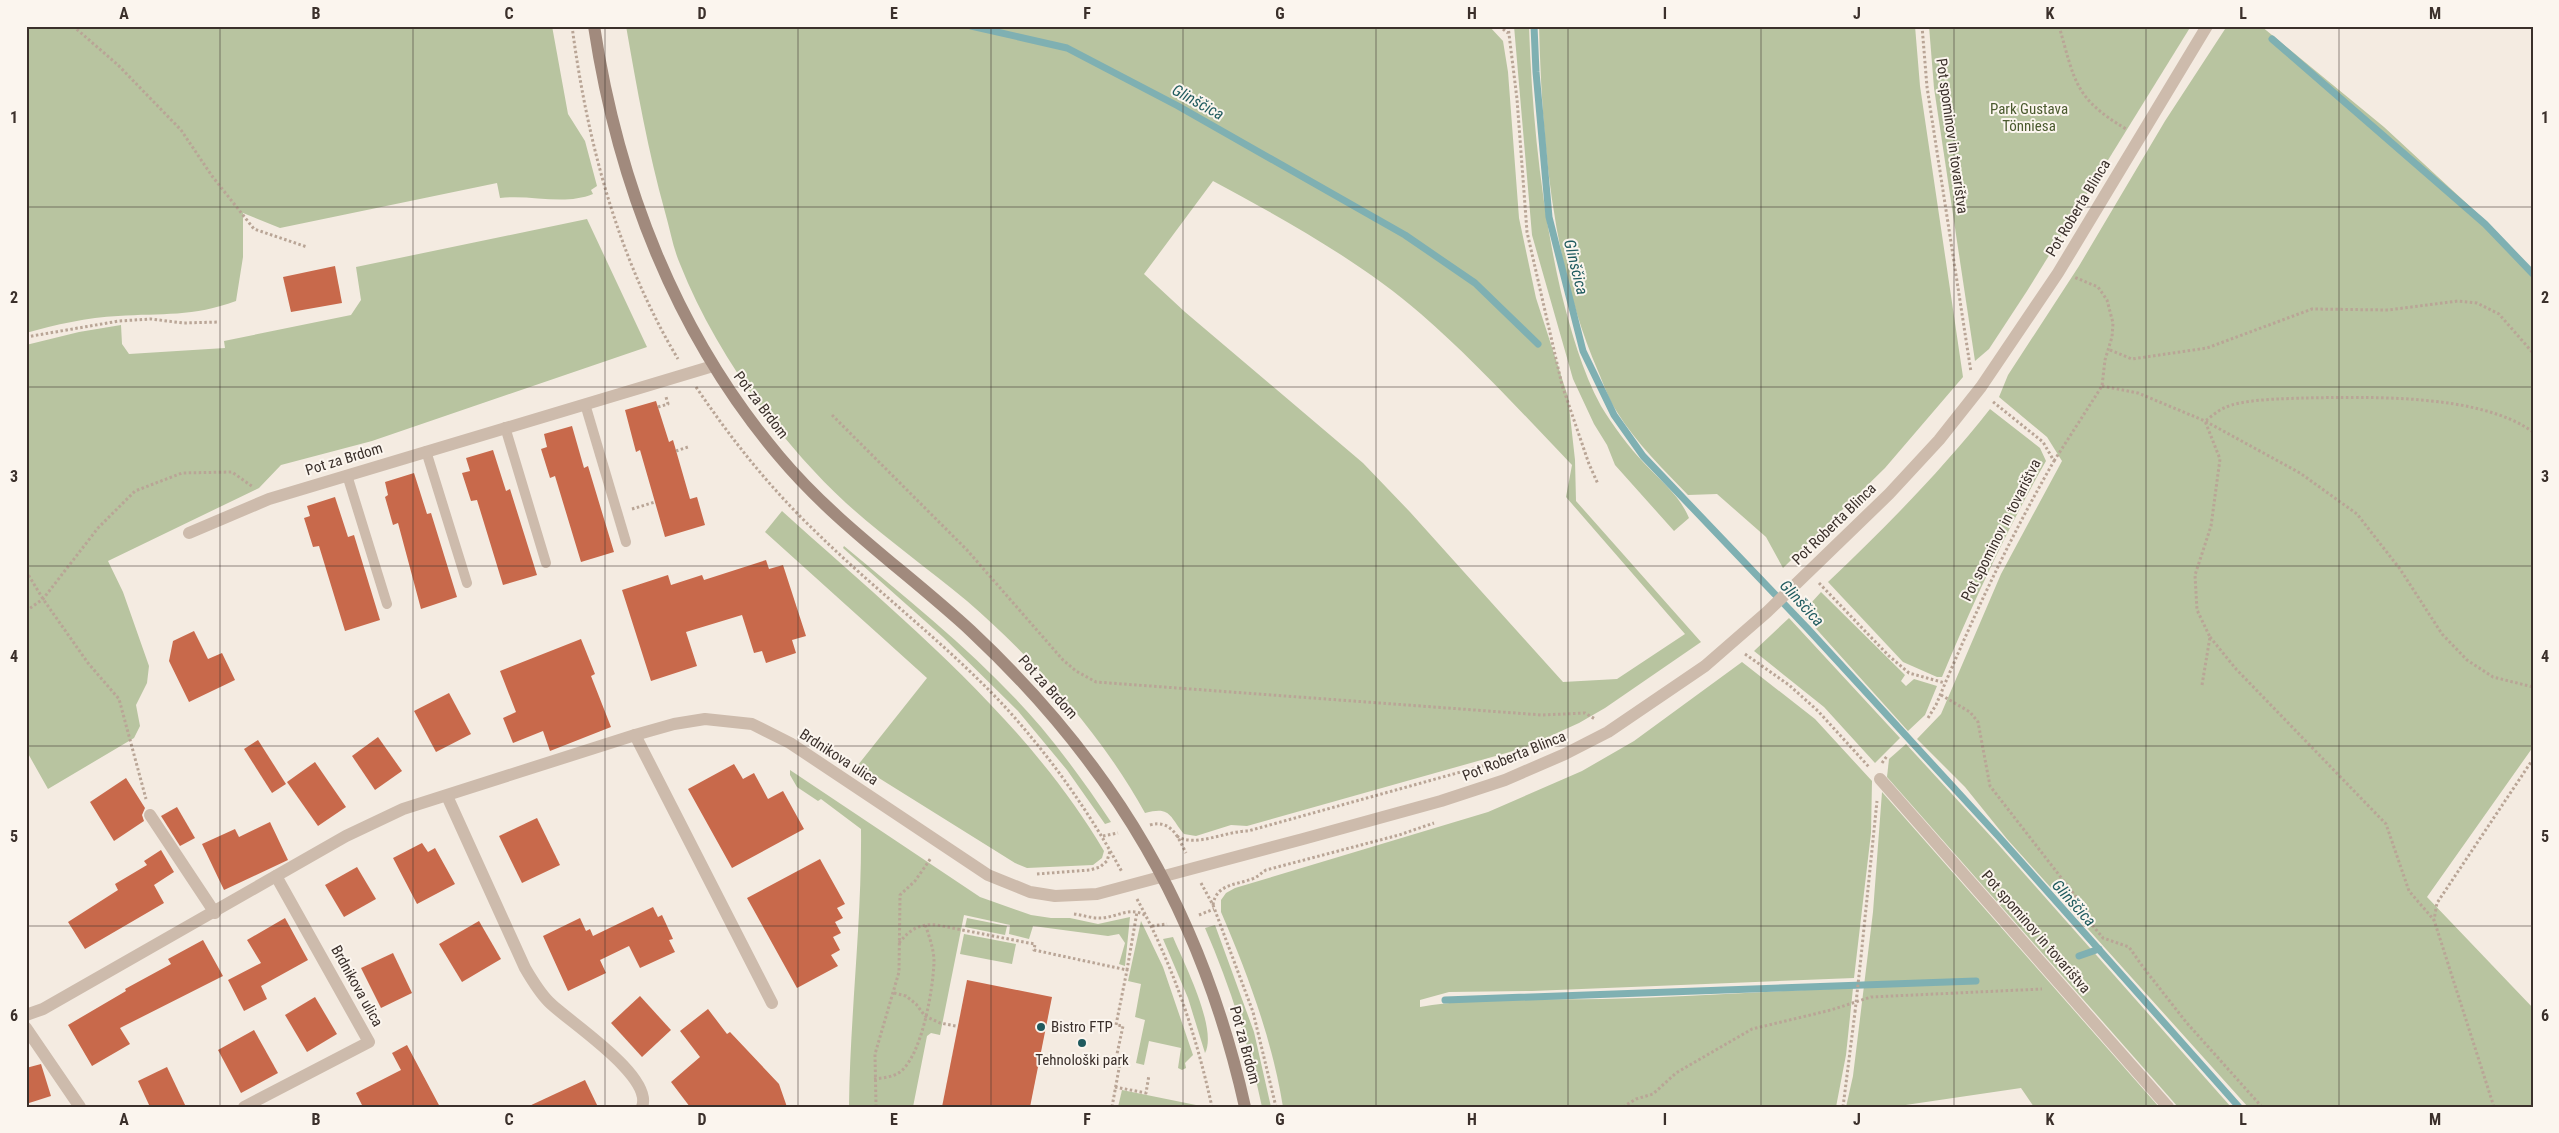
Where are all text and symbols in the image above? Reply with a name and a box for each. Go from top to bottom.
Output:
text: A [119,4,129,23]
text: B [312,4,321,23]
text: C [504,4,514,23]
text: D [697,4,707,23]
text: E [890,4,898,23]
text: F [1083,4,1091,23]
text: G [1275,4,1285,23]
text: H [1467,4,1477,23]
text: I [1663,4,1667,23]
text: J [1853,4,1861,23]
text: K [2046,4,2055,23]
text: L [2239,4,2247,23]
text: M [2429,4,2441,23]
street label: Pot spominov in tovarištva [1932,57,1972,215]
water label: Glinščica [1169,80,1227,124]
park label: Park Gustava Tönniesa [1990,100,2068,135]
text: 1 [10,108,18,127]
text: 1 [2541,108,2549,127]
street label: Pot Roberta Blinca [2042,156,2114,260]
water label: Glinščica [1560,237,1592,297]
text: 2 [10,288,18,307]
text: 2 [2541,288,2549,307]
street label: Pot za Brdom [730,368,792,442]
street label: Pot za Brdom [303,439,385,479]
street label: Pot spominov in tovarištva [1957,456,2045,604]
text: 3 [10,467,18,486]
text: 3 [2541,467,2549,486]
street label: Pot Roberta Blinca [1788,479,1880,569]
water label: Glinščica [1776,576,1828,630]
text: 4 [10,647,18,666]
text: 4 [2541,647,2549,666]
street label: Pot za Brdom [1015,651,1081,723]
street label: Brdnikova ulica [796,725,882,789]
street label: Pot Roberta Blinca [1460,727,1568,785]
text: 5 [10,827,18,846]
text: 5 [2541,827,2549,846]
street label: Pot spominov in tovarištva [1978,867,2094,997]
water label: Glinščica [2048,876,2100,930]
street label: Brdnikova ulica [327,942,387,1030]
street label: Pot za Brdom [1226,1004,1264,1086]
text: 6 [10,1006,18,1025]
text: 6 [2541,1006,2549,1025]
place label: Bistro FTP [1051,1018,1113,1036]
marker: Bistro FTP [1035,1021,1047,1033]
marker: Tehnološki park [1076,1037,1088,1049]
place label: Tehnološki park [1035,1051,1129,1069]
text: A [119,1110,129,1129]
text: B [312,1110,321,1129]
text: C [504,1110,514,1129]
text: D [697,1110,707,1129]
text: E [890,1110,898,1129]
text: F [1083,1110,1091,1129]
text: G [1275,1110,1285,1129]
text: H [1467,1110,1477,1129]
text: I [1663,1110,1667,1129]
text: J [1853,1110,1861,1129]
text: K [2046,1110,2055,1129]
text: L [2239,1110,2247,1129]
text: M [2429,1110,2441,1129]

